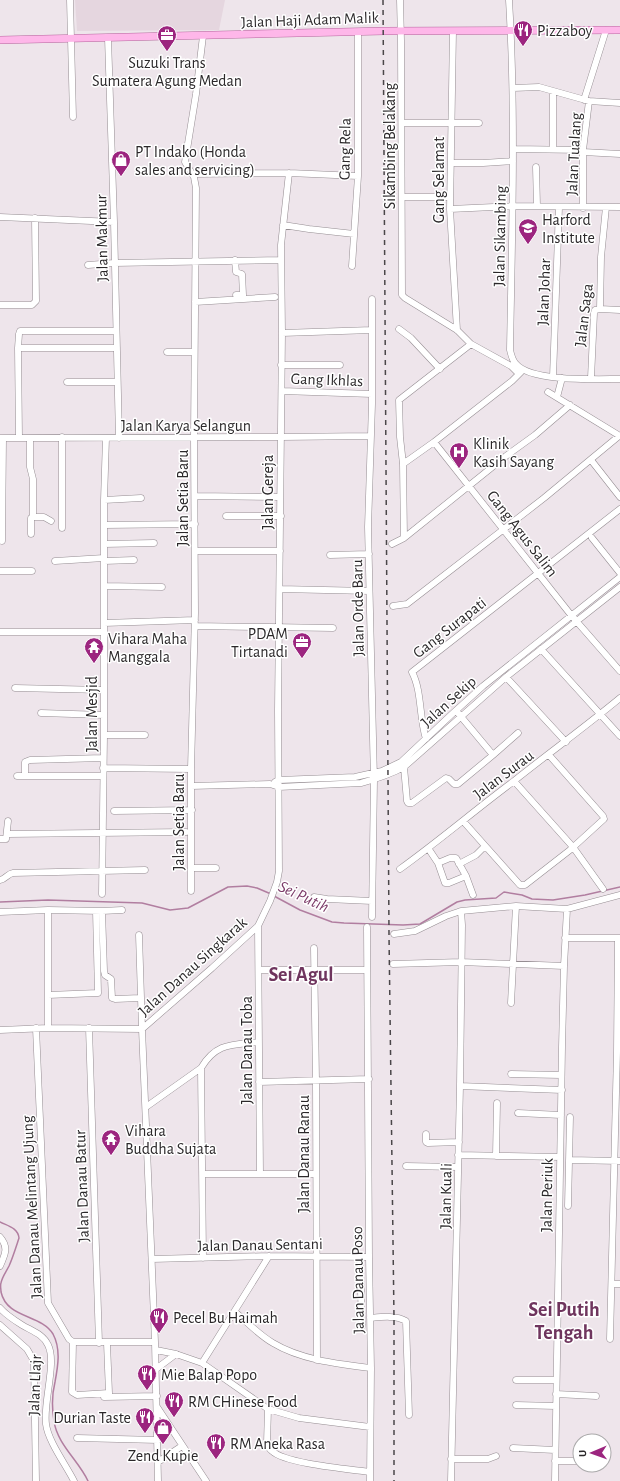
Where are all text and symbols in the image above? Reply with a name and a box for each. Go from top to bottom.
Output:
street label: Jalan Haji Adam Malik [241,10,380,31]
restaurant icon: Pizzaboy [512,19,534,47]
place label: Pizzaboy [537,23,593,40]
office icon: Suzuki Trans Sumatera Agung Medan [156,24,178,52]
place label: Suzuki Trans Sumatera Agung Medan [92,55,242,89]
street label: Sikambing Belakang [382,82,398,209]
street label: Jalan Tualang [564,112,584,196]
street label: Gang Rela [336,118,354,180]
street label: Gang Selamat [431,137,447,223]
place label: PT Indako (Honda sales and servicing) [135,144,255,178]
shop icon: PT Indako (Honda sales and servicing) [110,149,132,177]
street label: Jalan Sikambing [491,185,509,287]
street label: Jalan Makmur [93,193,111,282]
place label: Harford Institute [542,212,595,246]
school or university icon: Harford Institute [517,217,539,245]
street label: Jalan Johar [535,257,553,326]
street label: Jalan Saga [572,283,596,348]
street label: Gang Ikhlas [290,371,364,389]
street label: Jalan Karya Selangun [121,418,251,435]
place label: Klinik Kasih Sayang [473,436,554,471]
hospital icon: Klinik Kasih Sayang [448,441,470,469]
street label: Jalan Setia Baru [175,450,191,546]
street label: Jalan Gereja [260,455,277,529]
street label: Gang Agus Salim [484,488,561,580]
street label: Jalan Orde Baru [349,559,367,657]
street label: Gang Surapati [410,594,489,661]
place label: PDAM Tirtanadi [231,626,288,660]
place label: Vihara Maha Manggala [108,631,187,665]
office icon: PDAM Tirtanadi [291,631,313,659]
temple icon: Vihara Maha Manggala [83,636,105,664]
street label: Jalan Sekip [418,673,479,730]
street label: Jalan Mesjid [84,676,101,752]
street label: Jalan Surau [471,747,536,802]
street label: Jalan Setia Baru [171,774,187,870]
water label: Sei Putih [276,877,332,915]
street label: Jalan Danau Singkarak [135,914,250,1019]
district label: Sei Agul [268,965,334,985]
street label: Jalan Danau Toba [239,996,255,1104]
street label: Jalan Danau Ranau [296,1095,312,1213]
street label: Jalan Danau Melintang Ujung [19,1115,46,1299]
place label: Vihara Buddha Sujata [125,1123,217,1158]
temple icon: Vihara Buddha Sujata [100,1128,122,1156]
street label: Jalan Danau Batur [72,1129,92,1242]
street label: Jalan Periuk [538,1157,556,1232]
street label: Jalan Kuali [437,1163,455,1229]
street label: Jalan Danau Poso [349,1226,367,1334]
street label: Jalan Danau Sentani [197,1236,323,1254]
district label: Sei Putih Tengah [528,1300,600,1343]
restaurant icon: Pecel Bu Haimah [148,1306,170,1334]
place label: Pecel Bu Haimah [173,1310,278,1326]
street label: Jalan Llajr [26,1353,45,1416]
restaurant icon: Mie Balap Popo [136,1363,158,1391]
place label: Mie Balap Popo [161,1367,257,1383]
restaurant icon: RM CHinese Food [163,1390,185,1418]
place label: RM CHinese Food [188,1394,297,1410]
restaurant icon: Durian Taste [134,1406,156,1434]
place label: Durian Taste [53,1410,131,1426]
shop icon: Zend Kupie [152,1417,174,1445]
restaurant icon: RM Aneka Rasa [205,1432,227,1460]
north arrow [572,1433,612,1473]
place label: RM Aneka Rasa [230,1436,325,1452]
place label: Zend Kupie [128,1448,198,1464]
text: U [577,1450,588,1457]

